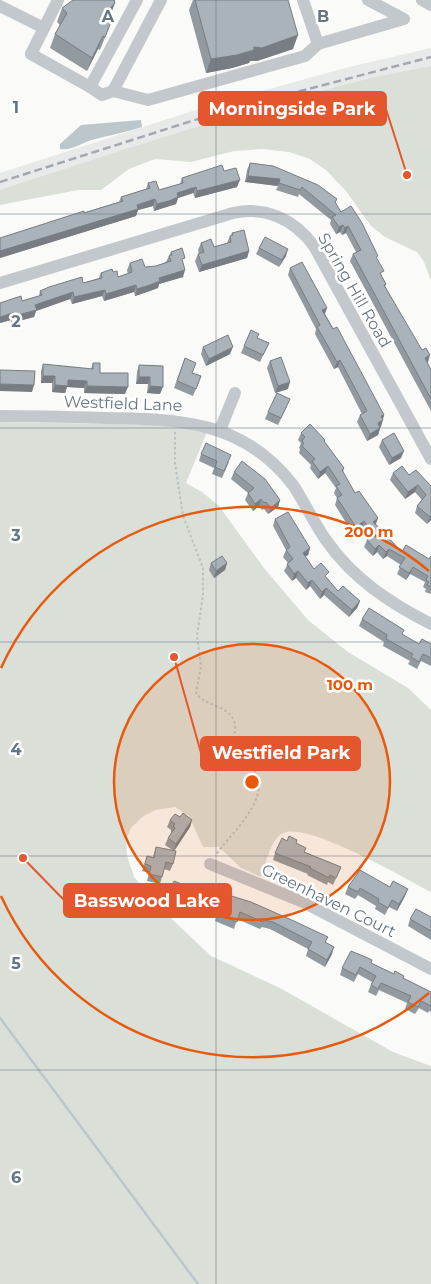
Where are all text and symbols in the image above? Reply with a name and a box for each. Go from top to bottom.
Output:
text: A [101,7,115,26]
text: B [317,7,329,26]
callout: Morningside Park [199,92,386,125]
text: 1 [13,98,19,117]
text: Morningside Park [208,98,376,120]
street label: Spring Hill Road [314,230,395,351]
text: 2 [11,312,21,331]
street label: Westfield Lane [63,392,183,415]
text: 200 m [344,522,394,541]
text: 3 [10,526,21,545]
text: 100 m [327,675,373,694]
callout: Westfield Park [201,737,360,770]
text: 4 [10,740,22,759]
text: Westfield Park [212,742,351,764]
centre of rings [243,773,261,791]
street label: Greenhaven Court [259,860,399,941]
callout: Basswood Lake [64,884,231,917]
text: Basswood Lake [74,890,220,912]
text: 5 [11,954,21,973]
text: 6 [11,1168,21,1187]

